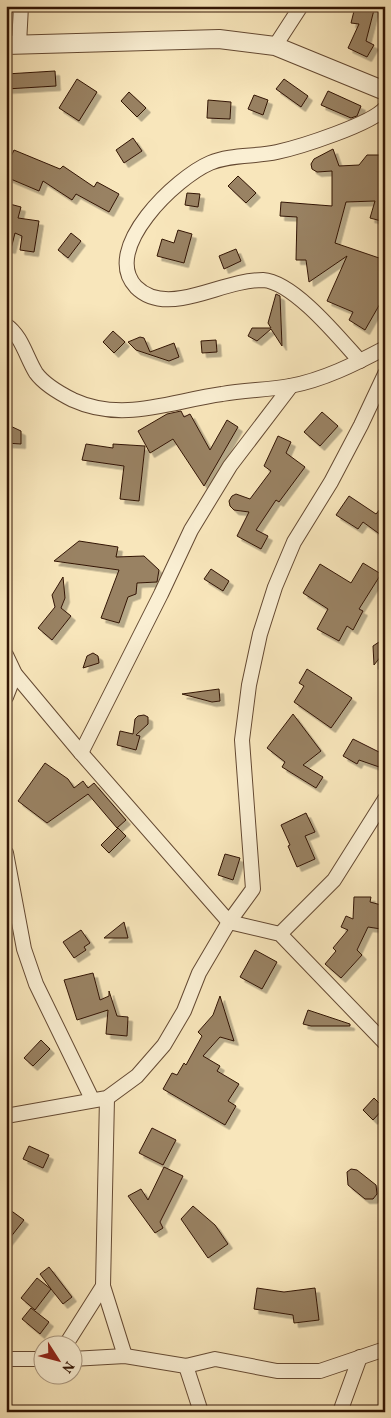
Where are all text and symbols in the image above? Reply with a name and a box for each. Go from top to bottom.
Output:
north arrow [32,1336,82,1386]
text: N [57,1357,78,1376]

